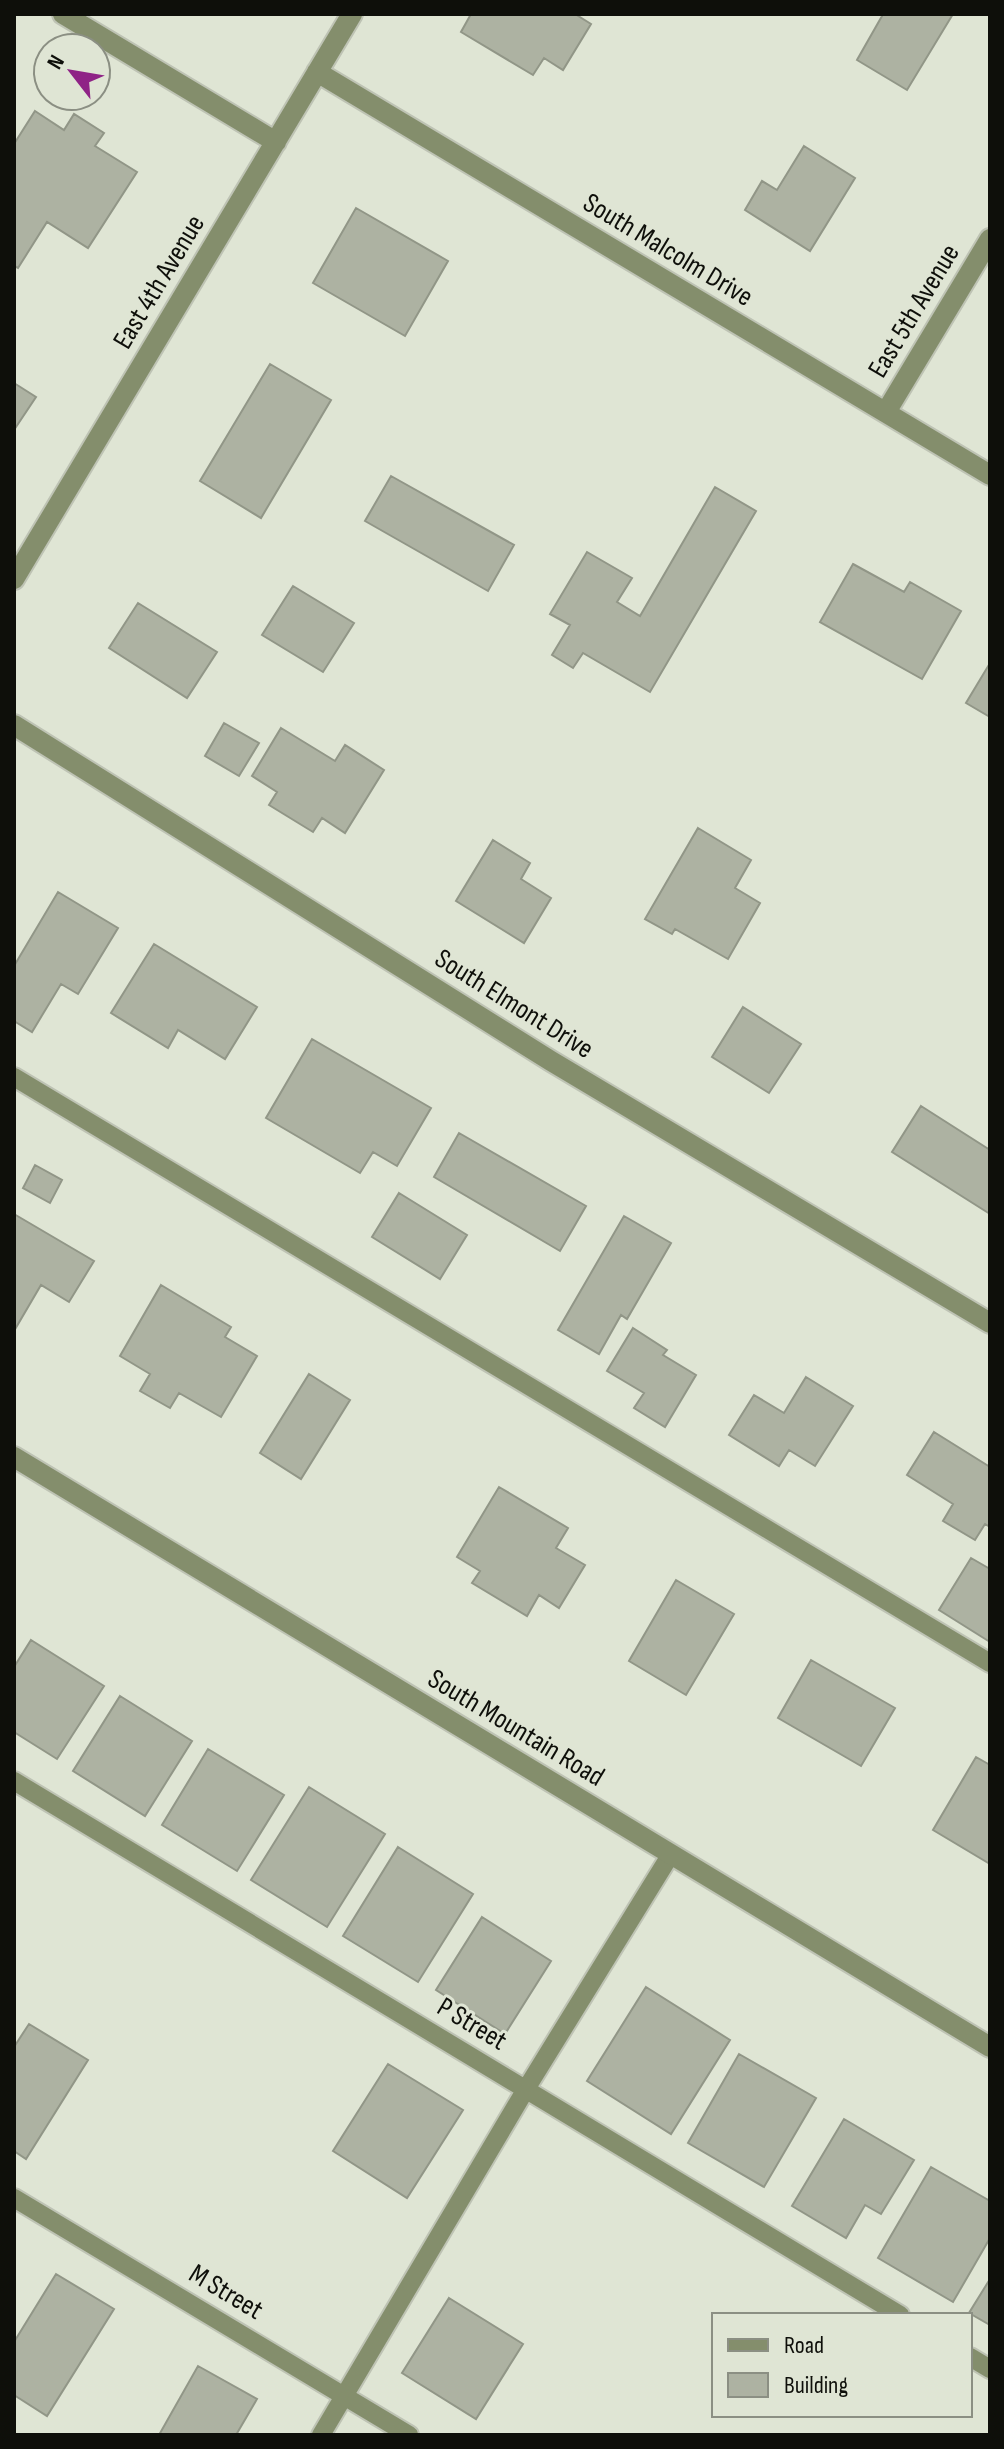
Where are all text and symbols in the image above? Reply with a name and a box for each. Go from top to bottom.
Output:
north arrow [32,32,112,112]
text: N [42,50,71,74]
street label: South Malcolm Drive [577,186,759,314]
street label: East 4th Avenue [106,209,212,355]
street label: East 5th Avenue [861,238,967,384]
street label: South Elmont Drive [429,942,599,1066]
street label: South Mountain Road [422,1662,610,1794]
street label: P Street [431,1990,513,2058]
street label: M Street [183,2257,269,2327]
legend [712,2313,972,2417]
text: Road [784,2331,824,2360]
text: Building [784,2371,848,2400]

